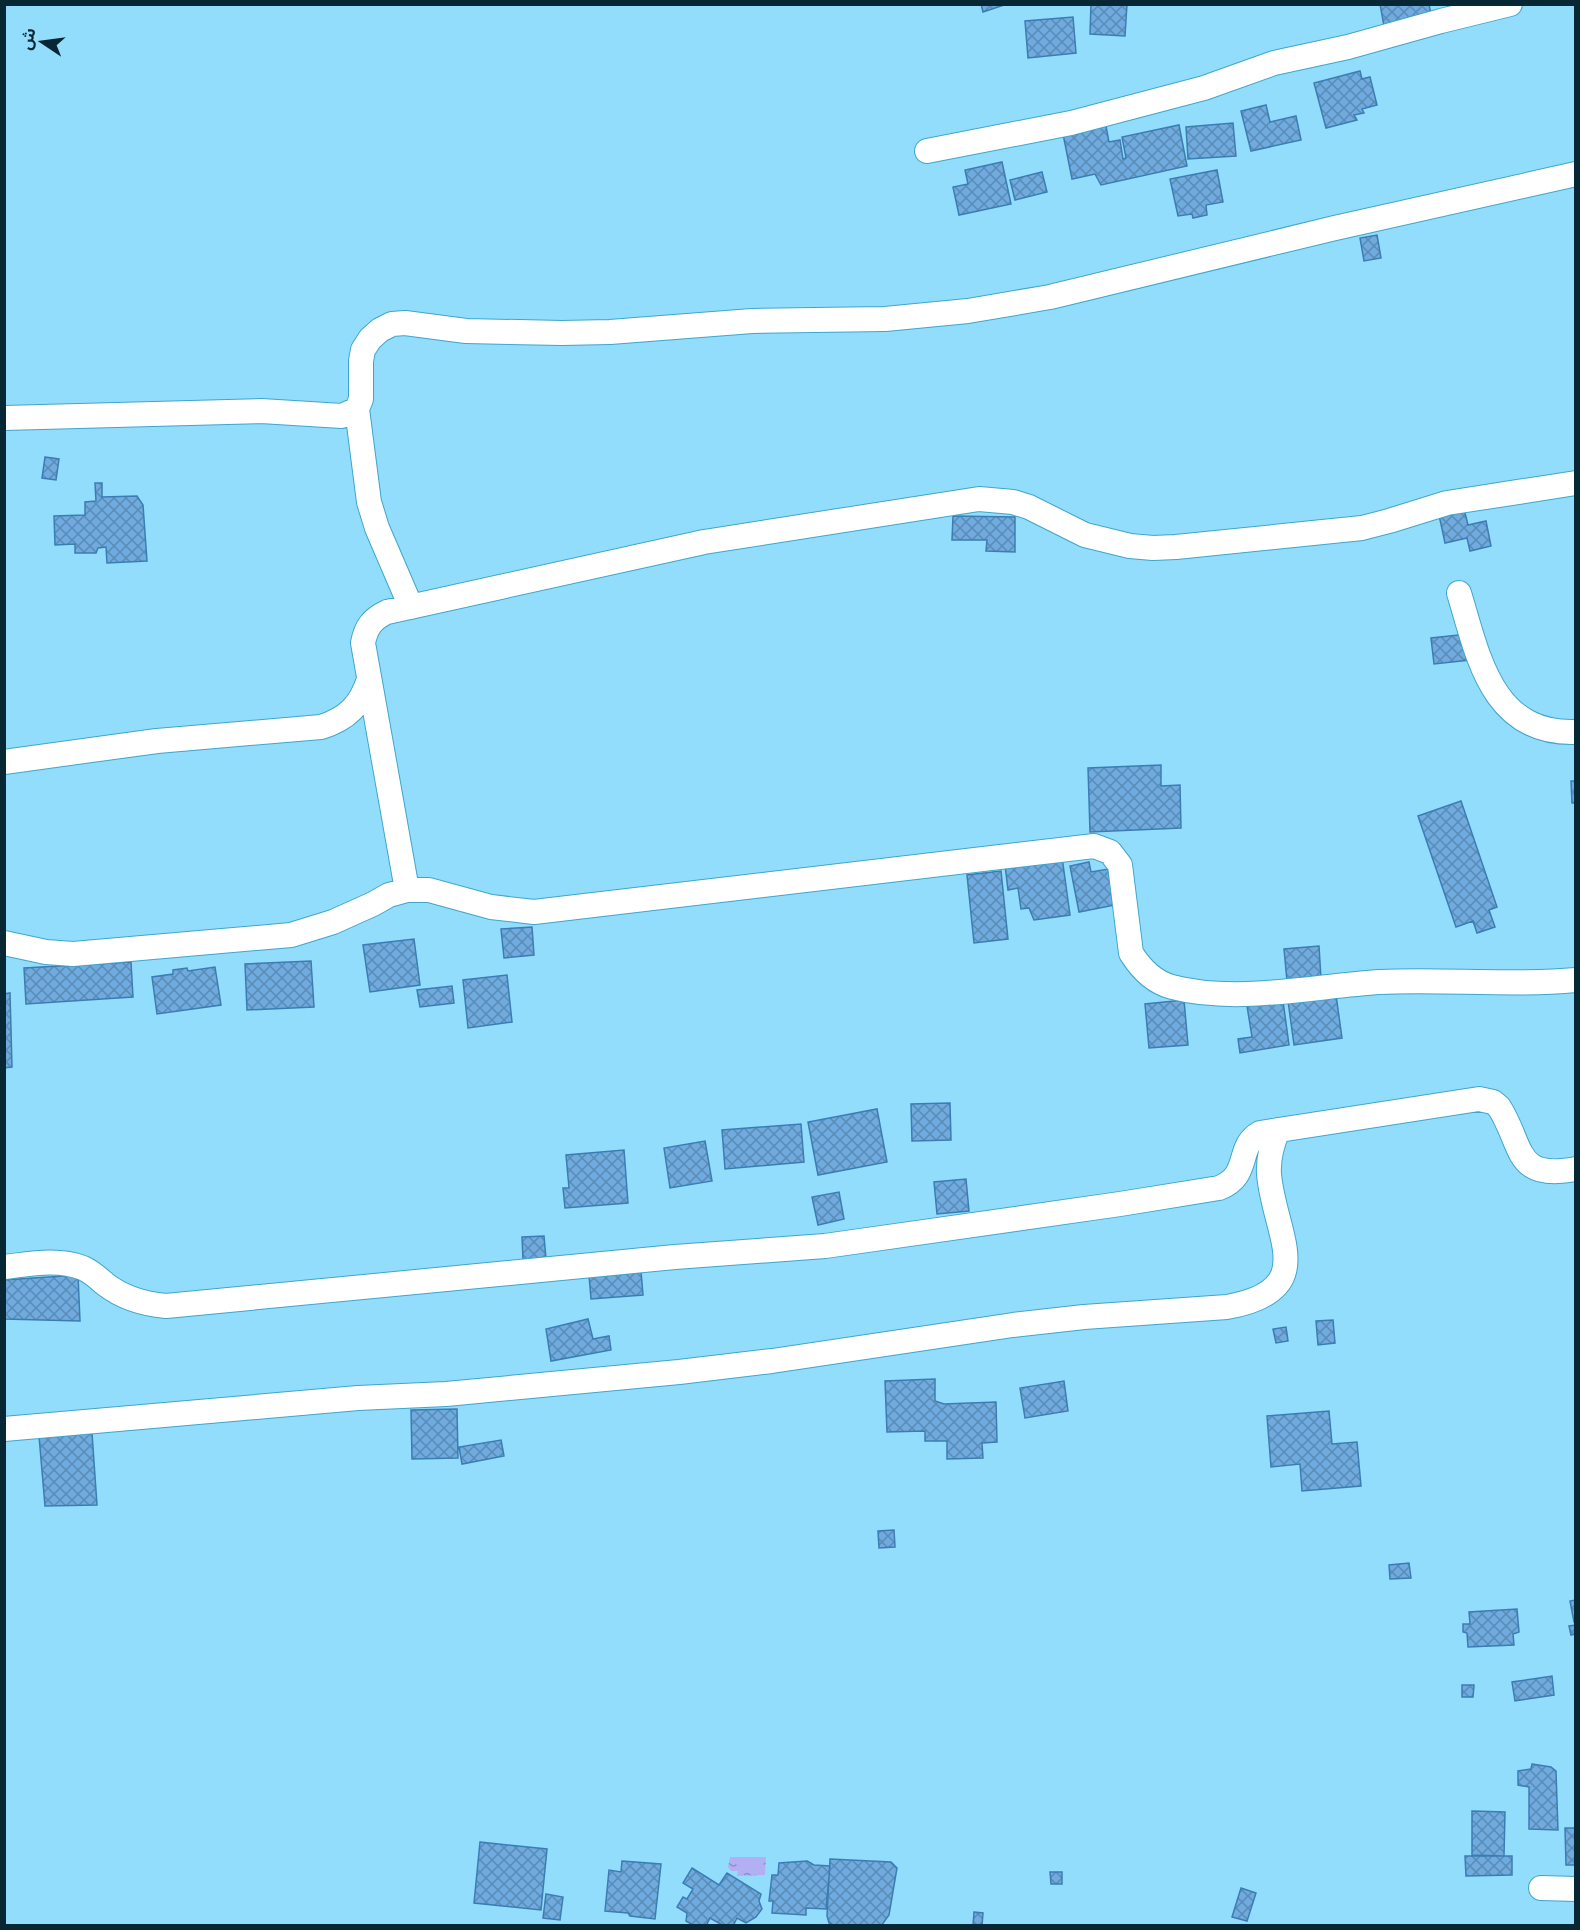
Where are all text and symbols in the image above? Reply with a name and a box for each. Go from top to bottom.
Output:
north arrow [12,12,72,72]
text: ش [15,26,40,52]

